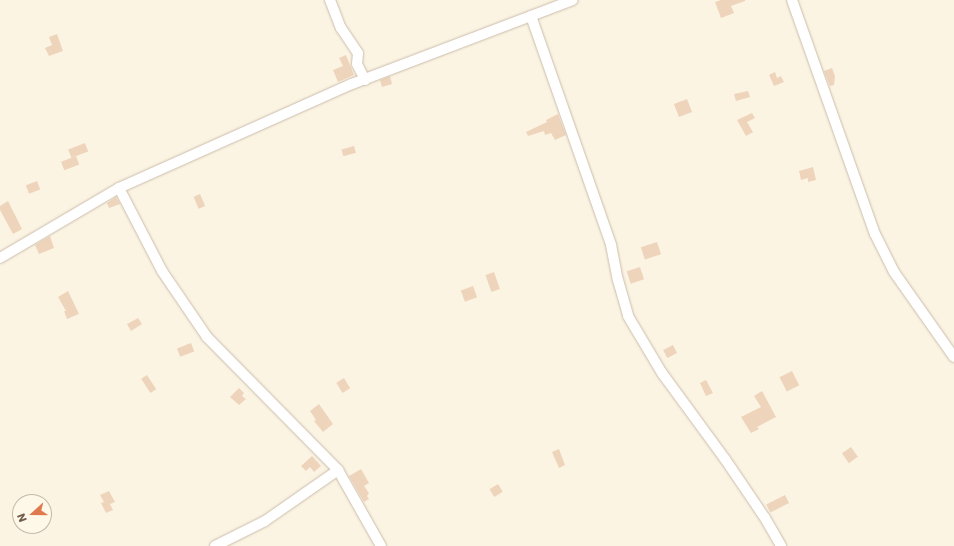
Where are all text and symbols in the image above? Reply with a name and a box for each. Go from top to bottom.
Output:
north arrow [12,494,52,534]
text: N [13,511,31,525]

